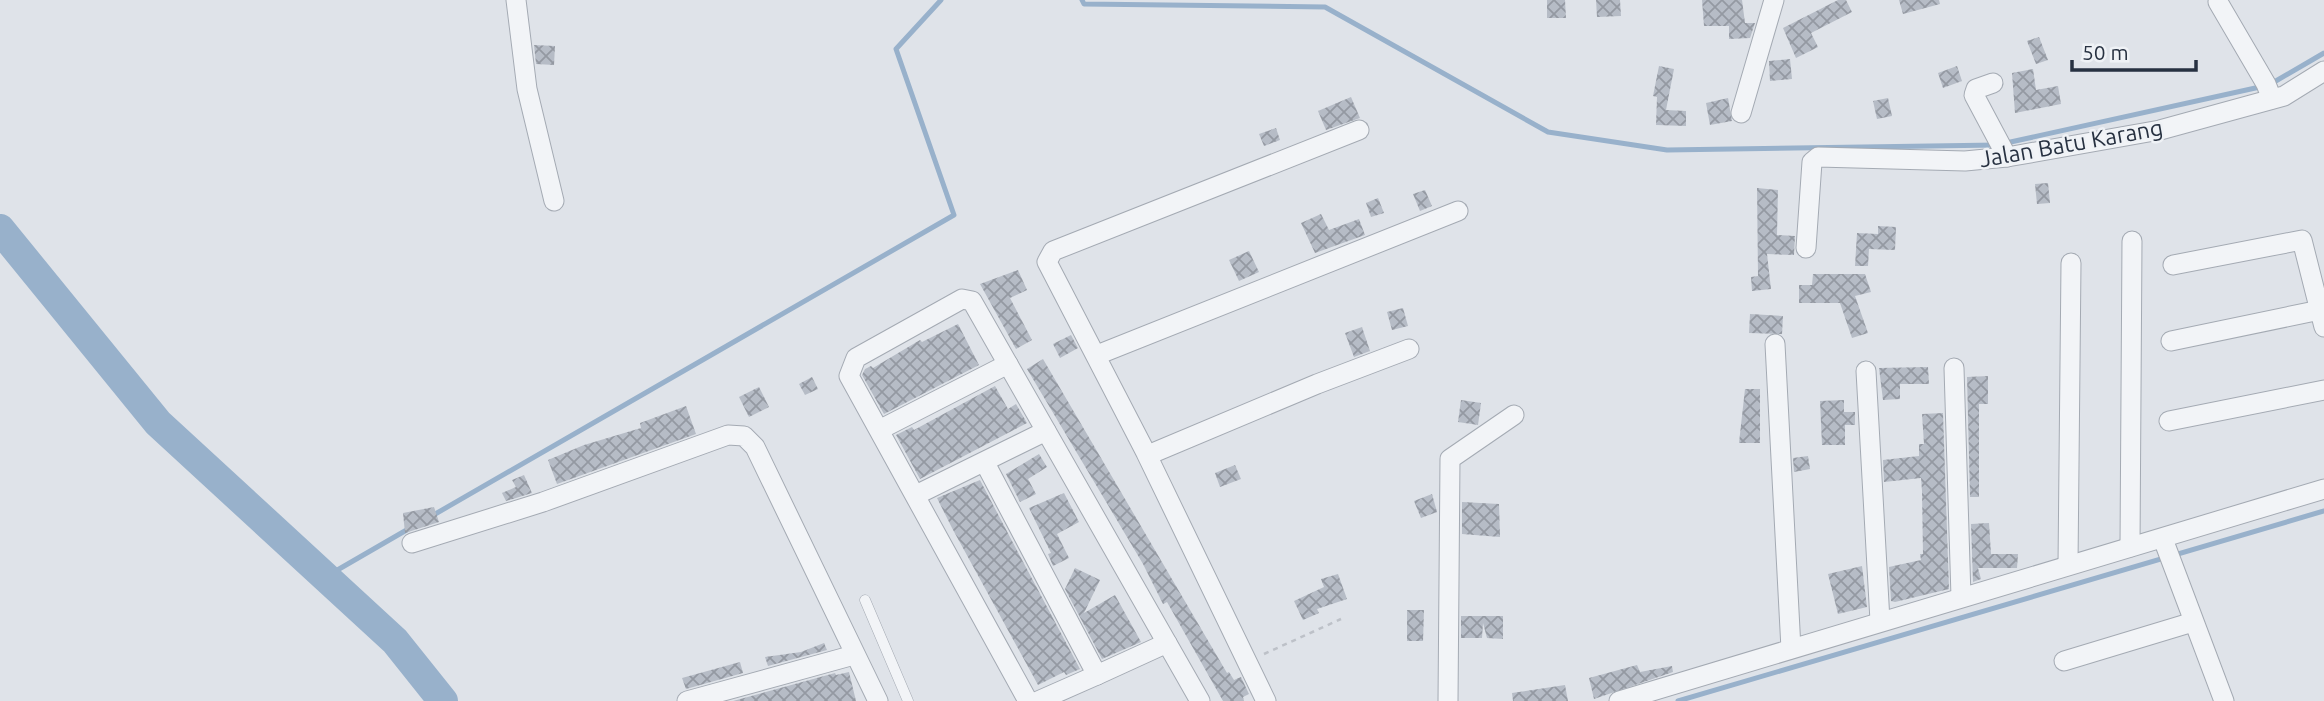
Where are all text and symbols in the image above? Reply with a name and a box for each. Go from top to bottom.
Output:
scale bar [2072,28,2196,72]
text: 50 m [2082,40,2129,64]
street label: Jalan Batu Karang [1977,115,2165,171]

